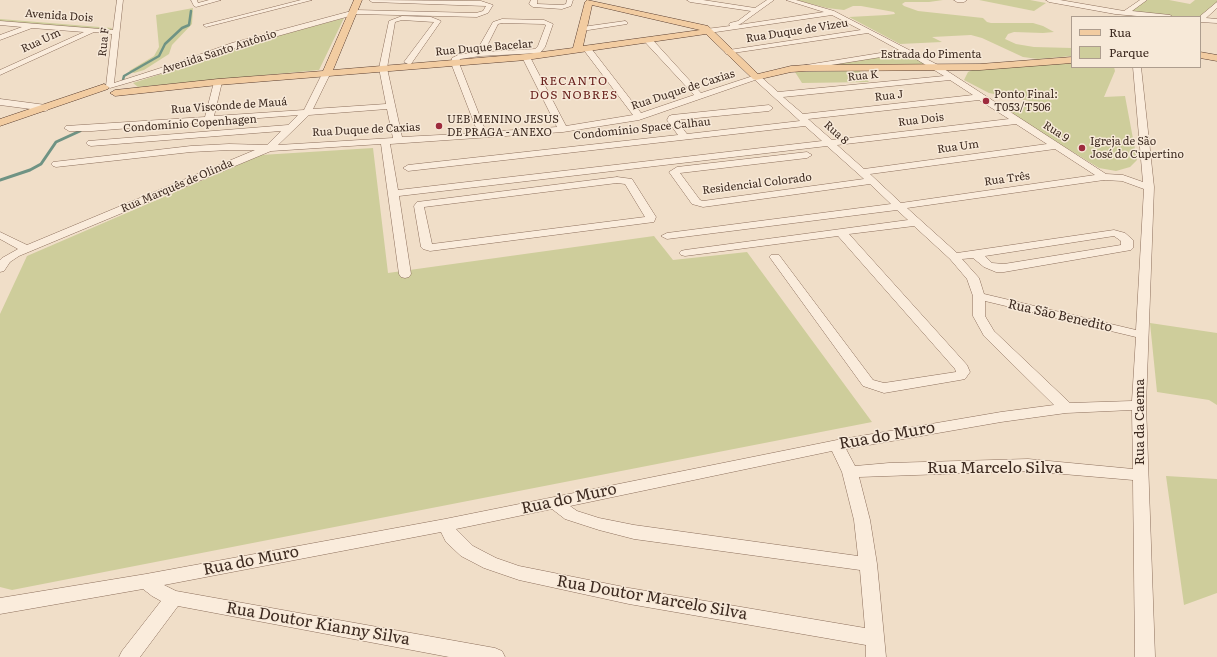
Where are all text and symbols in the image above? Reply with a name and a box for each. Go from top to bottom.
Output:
street label: Avenida Dois [25,7,93,25]
street label: Rua Duque de Vizeu [745,16,849,46]
legend [1071,16,1201,68]
text: Rua [1109,23,1131,41]
street label: Rua Um [19,26,63,56]
street label: Rua F [96,27,112,57]
street label: Avenida Santo Antônio [160,27,278,77]
street label: Rua Duque Bacelar [435,37,533,59]
text: Parque [1109,43,1149,61]
street label: Estrada do Pimenta [881,48,981,62]
street label: Rua Duque de Caxias [630,67,736,113]
street label: Rua K [847,68,879,84]
district label: RECANTO DOS NOBRES [530,74,618,102]
street label: Rua J [874,88,904,104]
place label: Ponto Final: T053/T506 [994,88,1058,114]
street label: Rua Visconde de Mauá [170,95,288,117]
marker: Ponto Final: T053/T506 [981,96,991,106]
street label: Rua Dois [897,111,945,129]
street label: Condomínio Copenhagen [123,113,257,135]
place label: UEB MENINO JESUS DE PRAGA - ANEXO [447,113,559,139]
street label: Condomínio Space Calhau [573,115,711,143]
street label: Rua 8 [821,119,851,147]
street label: Rua 9 [1041,119,1071,145]
street label: Rua Duque de Caxias [312,121,420,139]
marker: UEB MENINO JESUS DE PRAGA - ANEXO [434,121,444,131]
place label: Igreja de São José do Cupertino [1090,135,1184,161]
street label: Rua Um [936,138,980,156]
marker: Igreja de São José do Cupertino [1077,143,1087,153]
street label: Rua Marquês de Olinda [119,156,235,216]
street label: Rua Três [983,169,1031,189]
street label: Residencial Colorado [701,171,813,197]
street label: Rua São Benedito [1006,296,1114,336]
street label: Rua da Caema [1132,379,1148,465]
street label: Rua do Muro [837,418,937,454]
street label: Rua Marcelo Silva [927,458,1063,478]
street label: Rua do Muro [519,480,619,518]
street label: Rua do Muro [201,542,301,580]
street label: Rua Doutor Marcelo Silva [555,572,749,624]
street label: Rua Doutor Kianny Silva [225,598,411,650]

